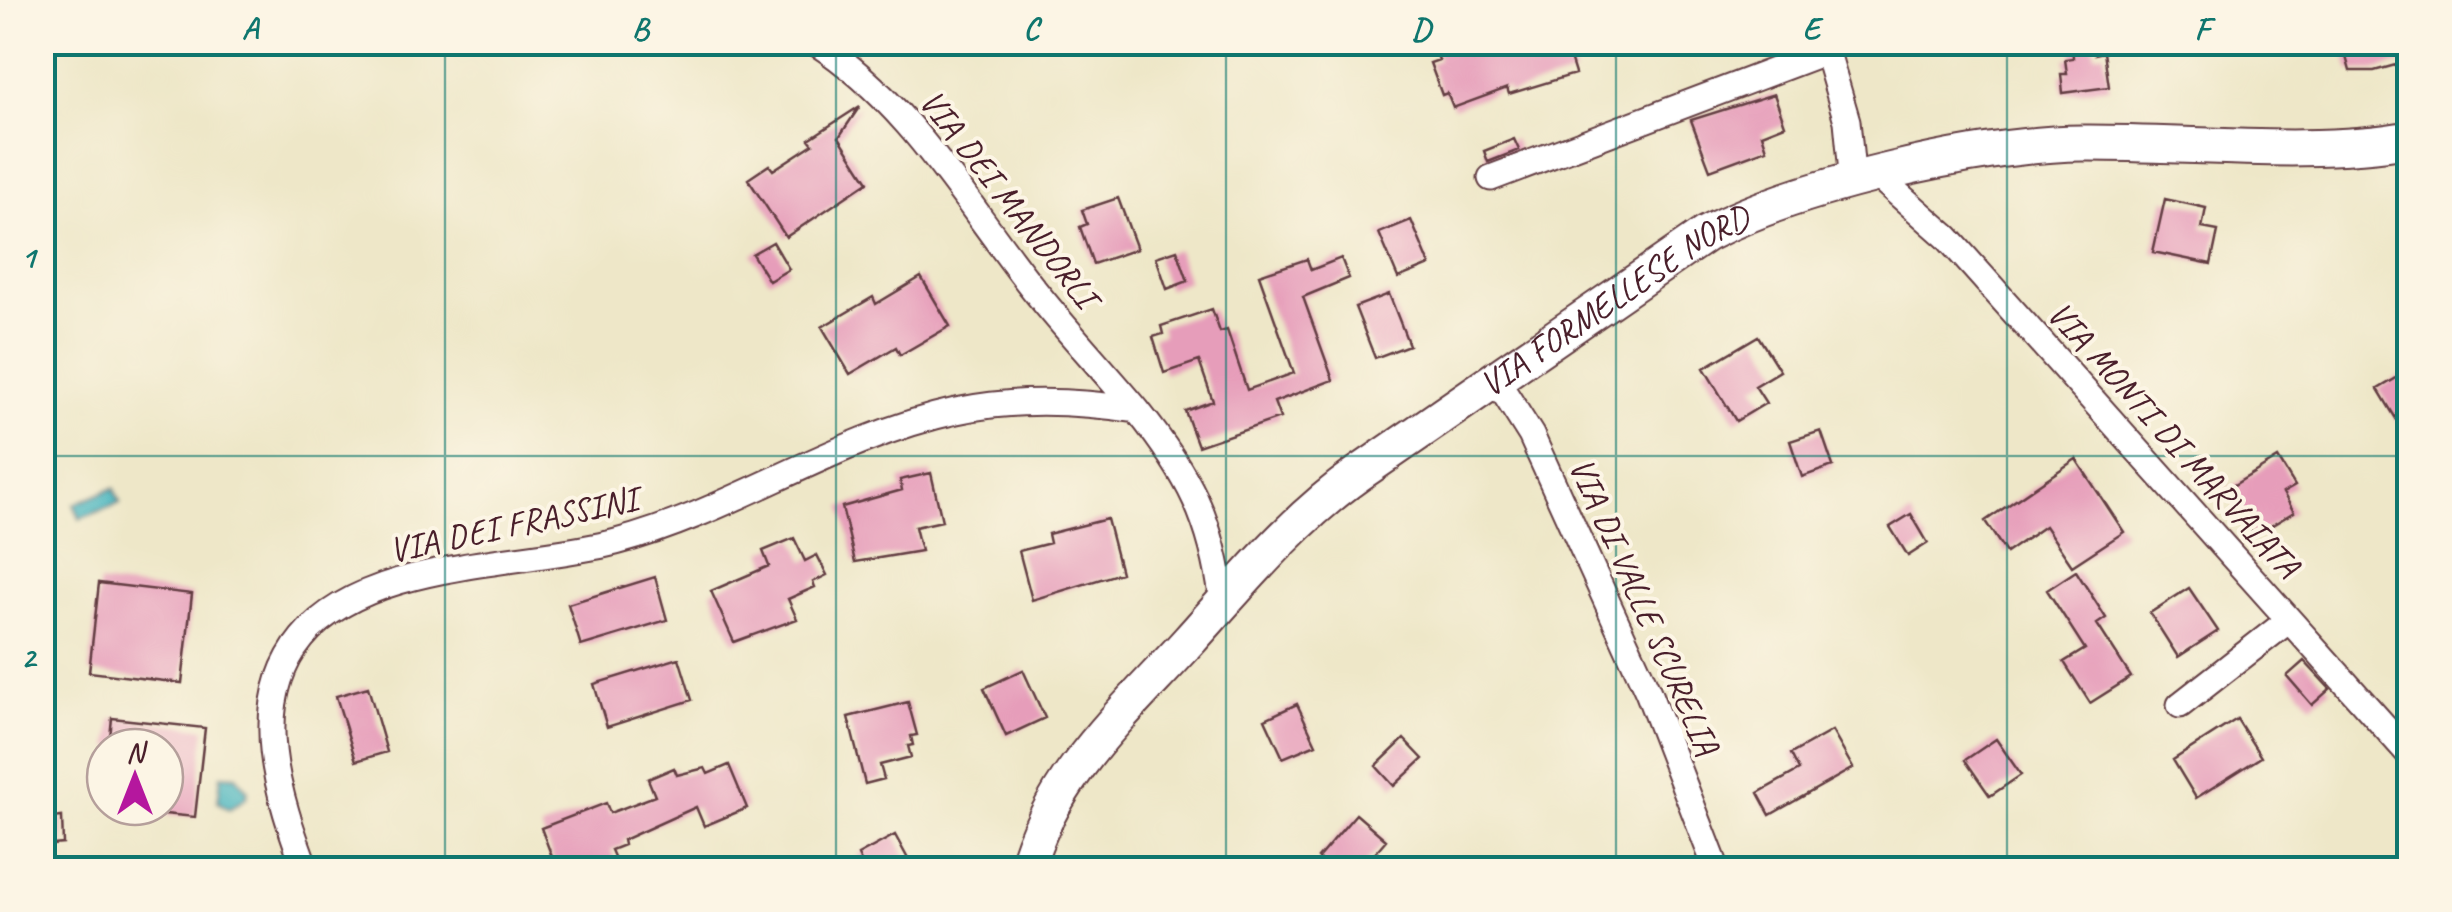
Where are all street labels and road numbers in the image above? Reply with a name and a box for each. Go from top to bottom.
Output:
street label: VIA DEI MANDORLI [910,80,1113,323]
street label: VIA FORMELLESE NORD [1471,194,1758,407]
street label: VIA MONTI DI MARVAIATA [2037,292,2311,588]
street label: VIA DI VALLE SCURELIA [1559,451,1731,763]
street label: VIA DEI FRASSINI [385,475,649,573]

